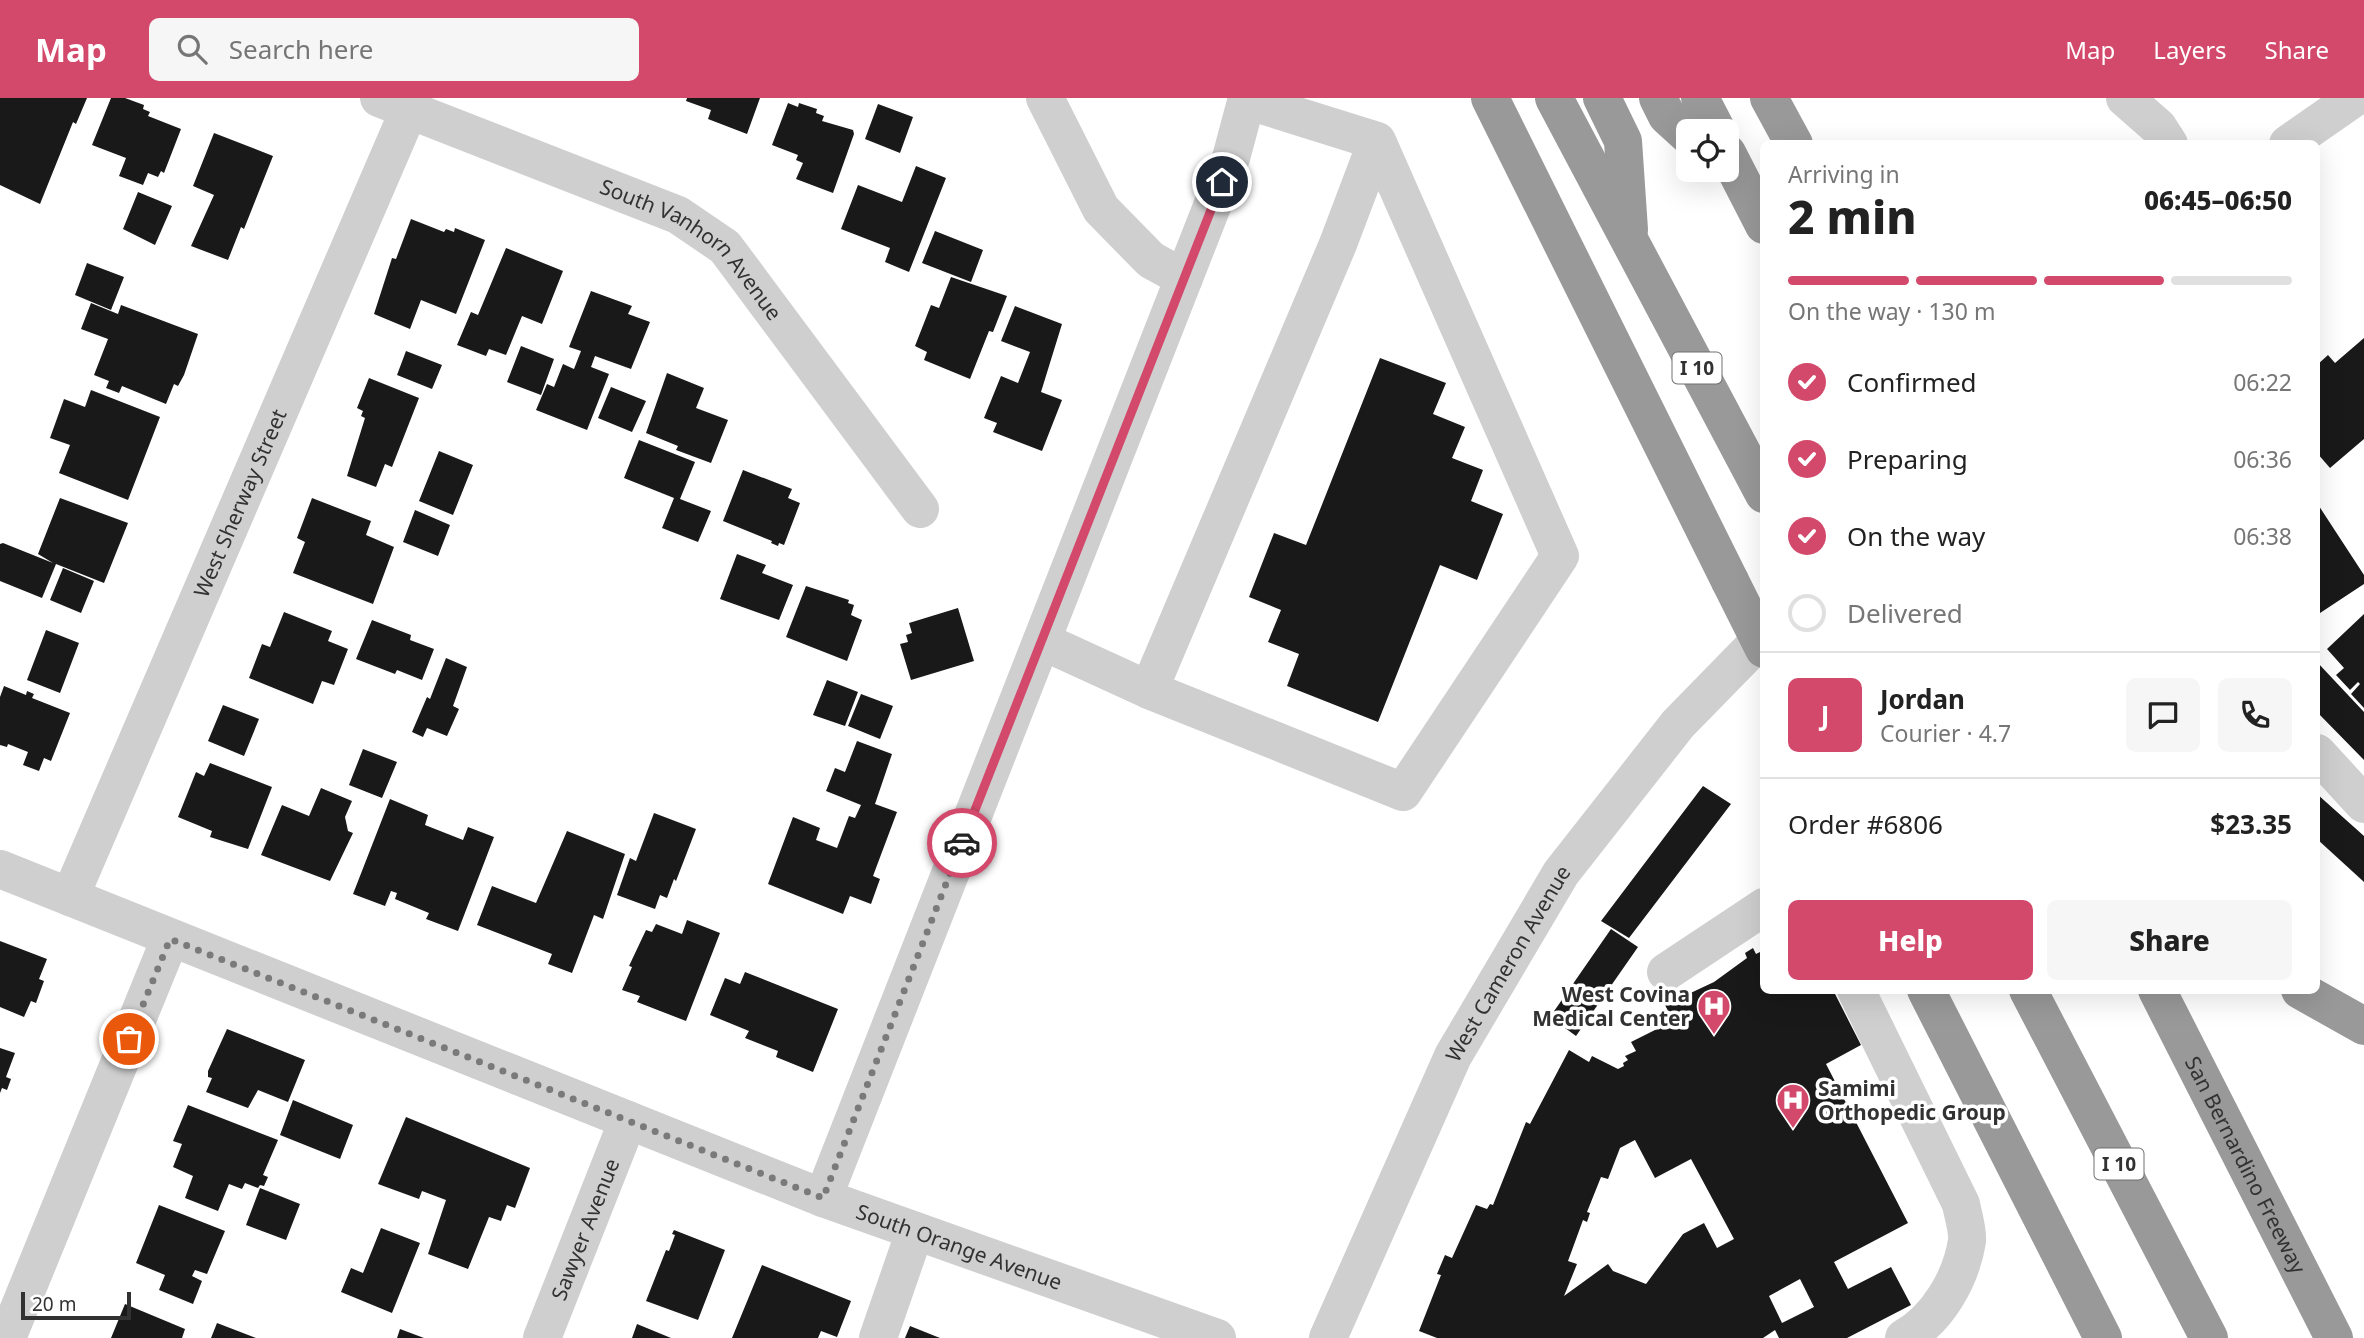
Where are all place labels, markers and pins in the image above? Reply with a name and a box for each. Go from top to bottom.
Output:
pin [1192,152,1252,212]
place label: West Covina Medical Center [1532,980,1691,1032]
hospital icon: West Covina Medical Center [1695,987,1733,1036]
pin [99,1009,159,1069]
place label: Samimi Orthopedic Group [1818,1074,2006,1126]
hospital icon: Samimi Orthopedic Group [1774,1081,1812,1130]

